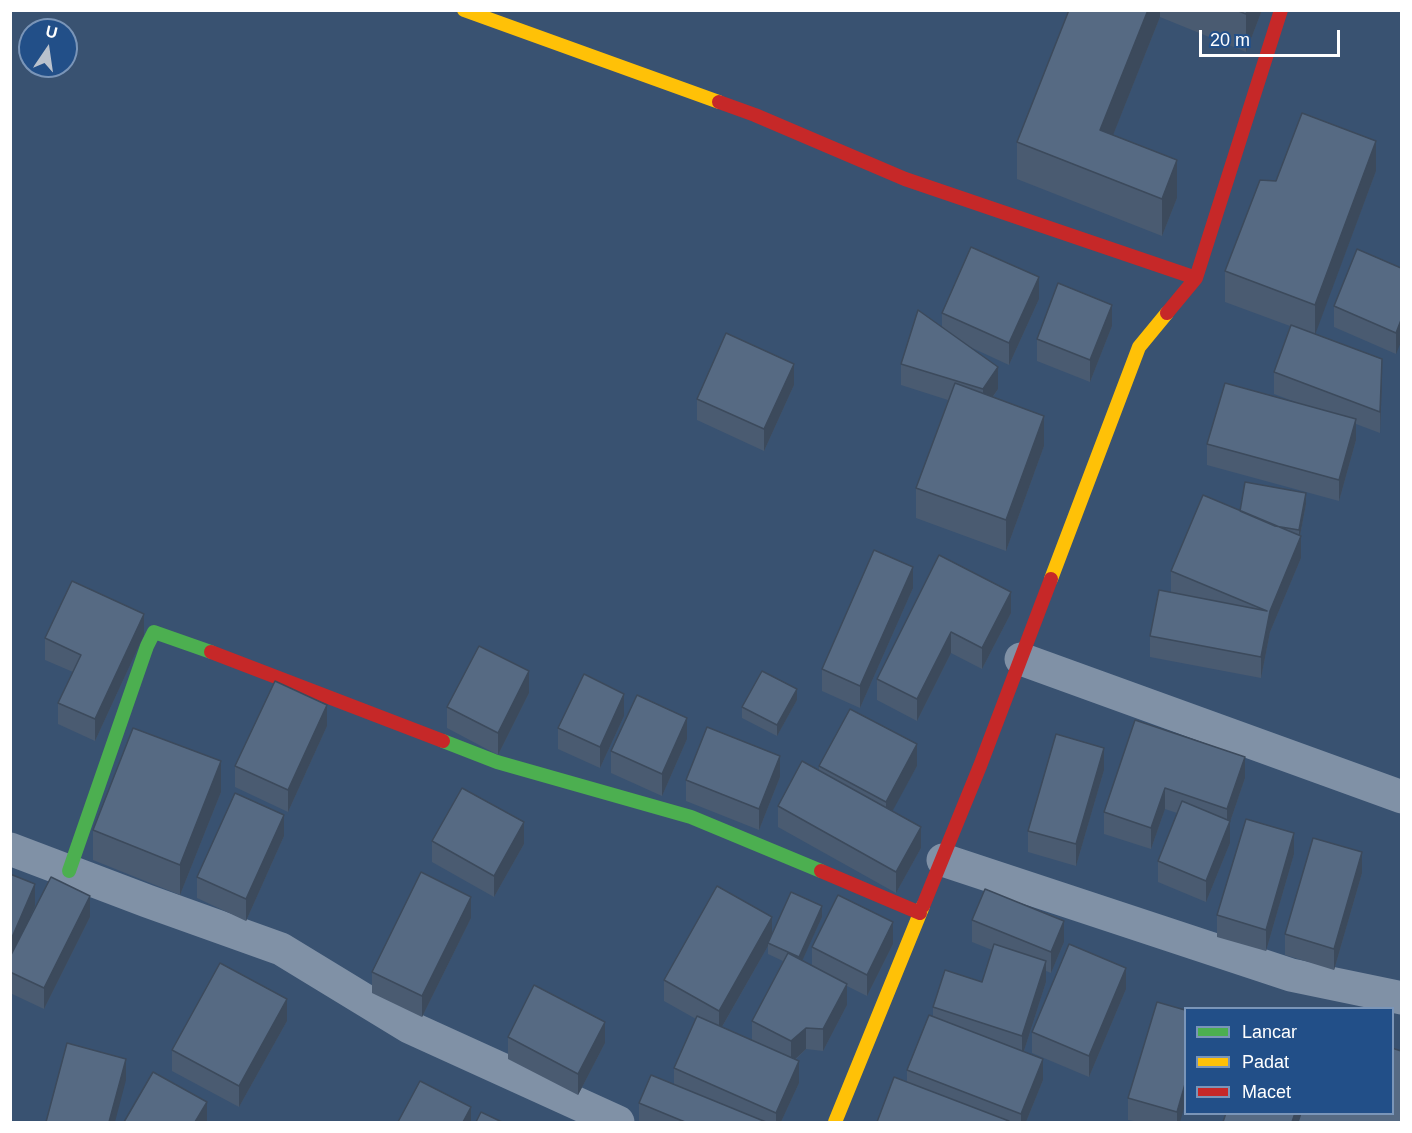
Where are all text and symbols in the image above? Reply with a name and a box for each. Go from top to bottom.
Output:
north arrow [18,18,78,78]
scale bar [1202,18,1343,56]
text: U [44,22,59,42]
text: 20 m [1210,30,1250,50]
legend [1184,1007,1394,1115]
text: Lancar [1242,1022,1297,1042]
text: Padat [1242,1052,1289,1072]
text: Macet [1242,1082,1291,1102]

